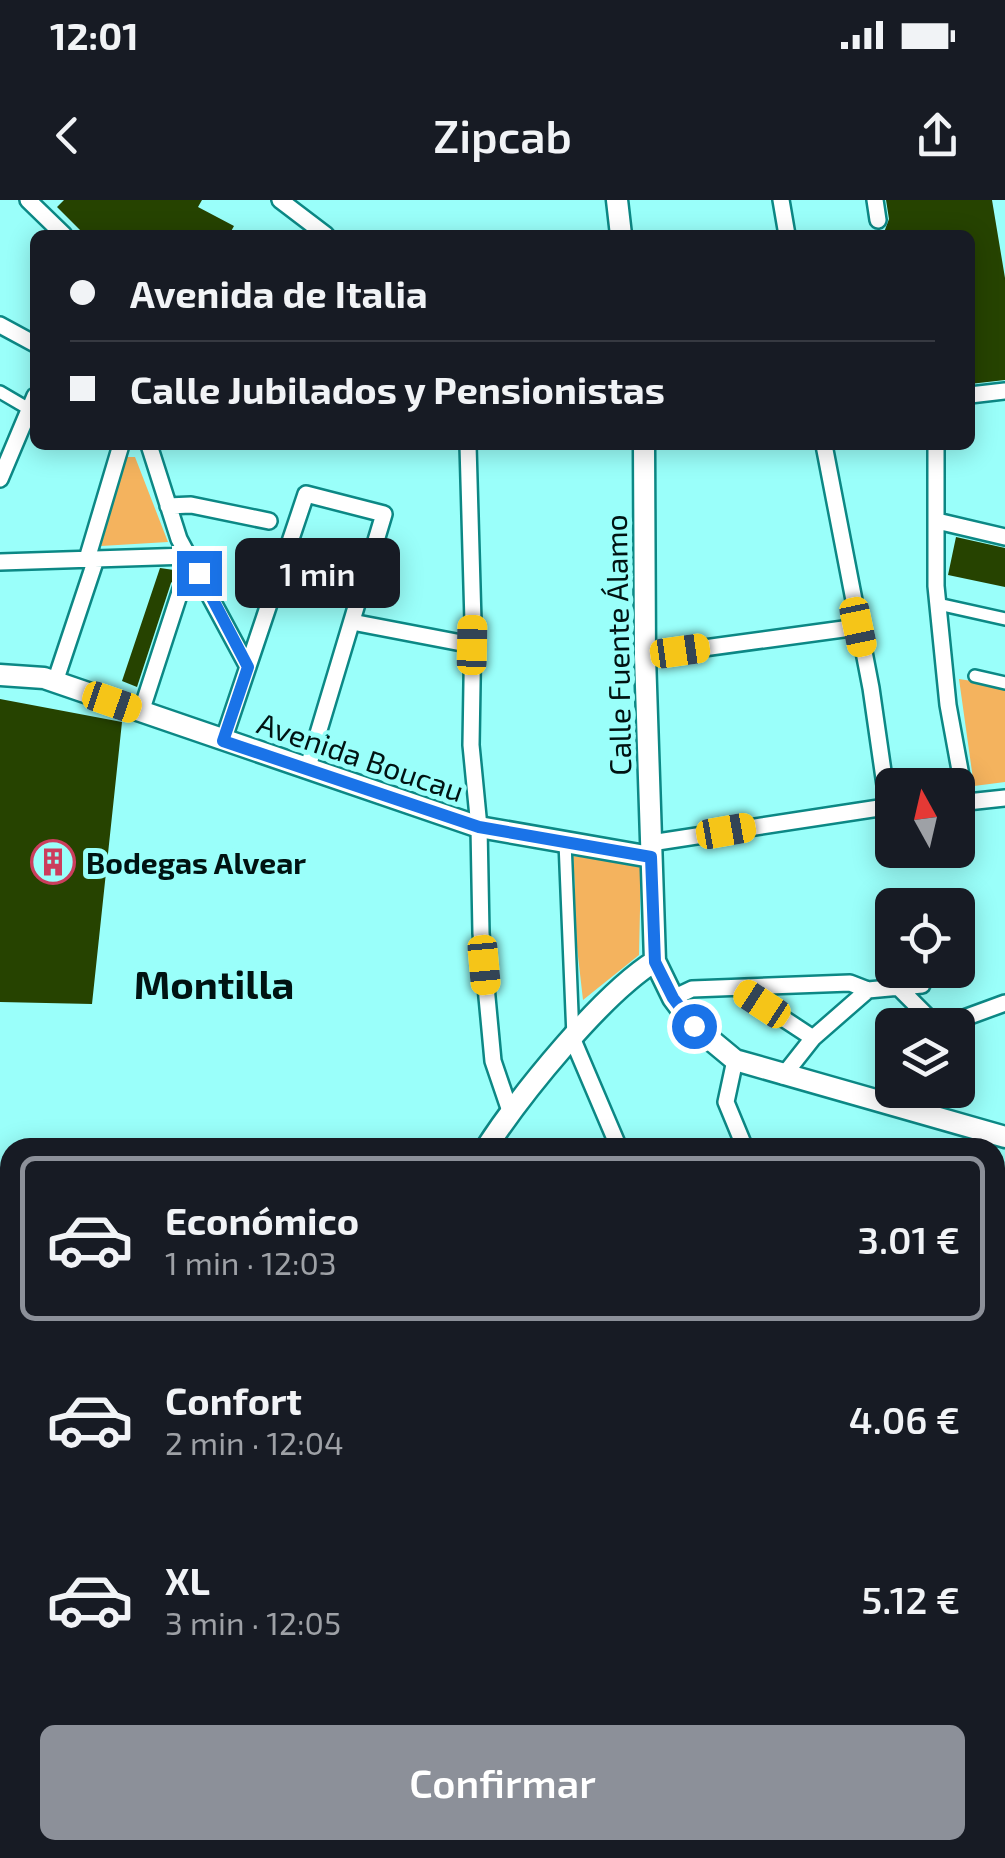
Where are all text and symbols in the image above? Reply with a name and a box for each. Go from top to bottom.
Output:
text: 12:01 [50,12,139,58]
icon: back [40,108,95,163]
text: Zipcab [433,108,572,162]
icon: share [910,108,965,163]
text: Avenida de Italia [130,270,428,316]
text: Calle Jubilados y Pensionistas [130,366,665,412]
street label: Calle Fuente Álamo [597,514,637,776]
callout: 1 min [234,538,399,608]
route end [177,551,222,596]
text: 1 min [280,554,355,592]
car [837,595,879,659]
car [456,615,488,675]
car [648,632,712,670]
car [79,678,145,726]
street label: Avenida Boucau [253,704,469,808]
north arrow [875,768,975,868]
map controls [875,768,975,1108]
car [694,811,758,851]
building icon: Bodegas Alvear [30,839,76,885]
place label: Bodegas Alvear [86,844,306,880]
button: locate [875,888,975,988]
car [466,934,502,996]
district label: Montilla [134,959,294,1007]
car [729,975,795,1033]
route start [672,1004,717,1049]
button: layers [875,1008,975,1108]
icon: car [45,1194,135,1284]
text: Económico [165,1197,359,1243]
text: 3.01 € [858,1216,960,1262]
text: 1 min · 12:03 [165,1243,337,1281]
icon: car [45,1374,135,1464]
text: Confort [165,1377,302,1423]
text: 4.06 € [849,1396,960,1442]
text: 2 min · 12:04 [165,1423,344,1461]
icon: car [45,1554,135,1644]
text: XL [165,1557,210,1603]
text: 5.12 € [862,1576,960,1622]
text: 3 min · 12:05 [165,1603,341,1641]
button: Confirmar [40,1725,965,1840]

